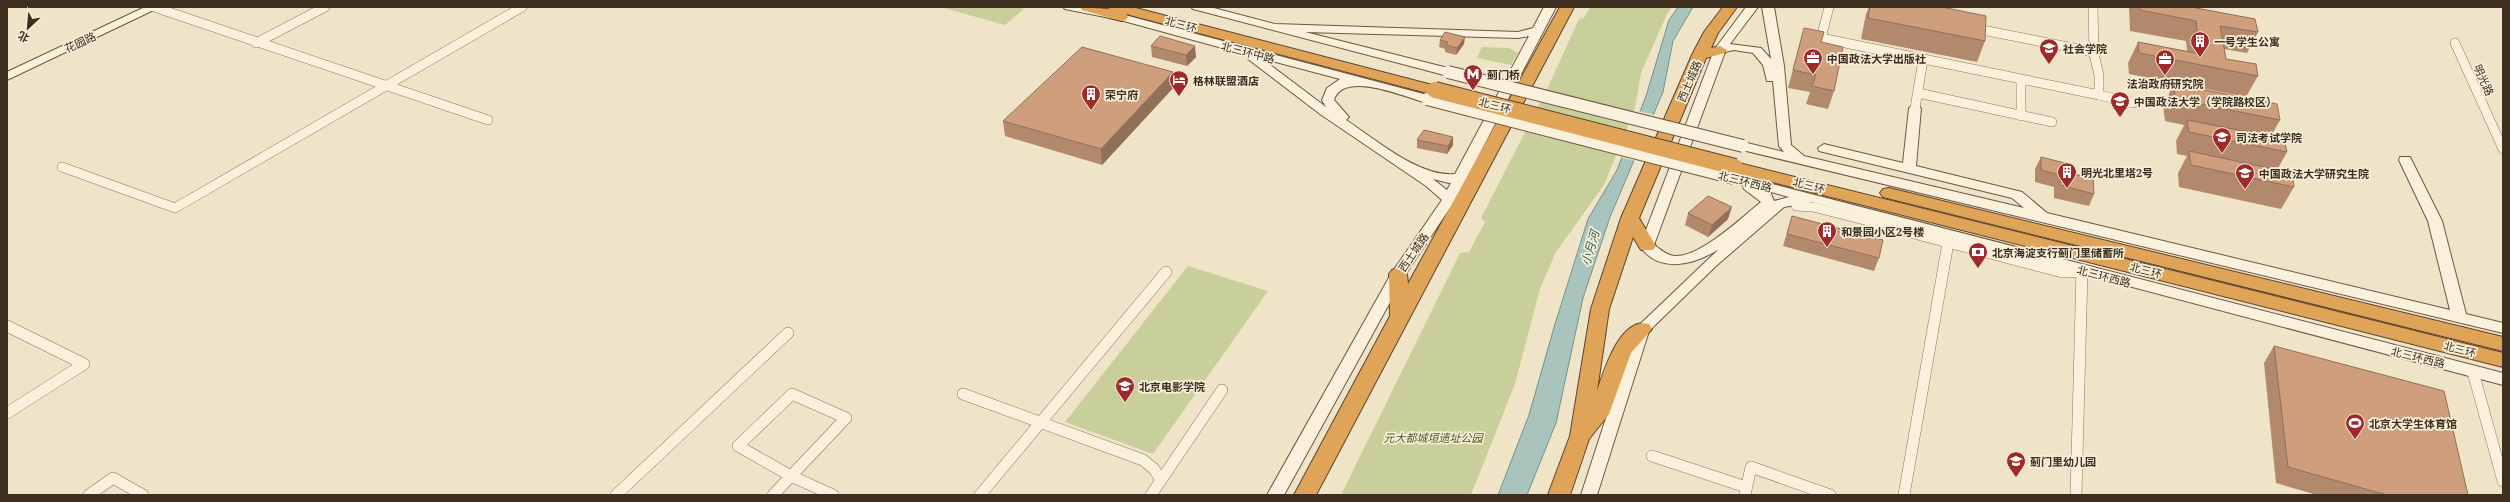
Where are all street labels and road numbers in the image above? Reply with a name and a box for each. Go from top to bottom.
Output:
street label: 北三环 [1163,12,1199,36]
street label: 花园路 [62,28,98,56]
street label: 北三环中路 [1219,38,1277,66]
street label: 西土城路 [1674,58,1704,104]
street label: 明光路 [2470,62,2498,98]
street label: 北三环 [1477,94,1513,116]
street label: 北三环西路 [1717,167,1773,195]
street label: 北三环 [1791,174,1827,196]
street label: 西土城路 [1394,230,1432,274]
street label: 北三环 [2128,259,2164,281]
street label: 北三环西路 [2075,262,2133,290]
street label: 北三环 [2442,338,2478,360]
street label: 北三环西路 [2390,343,2446,371]

